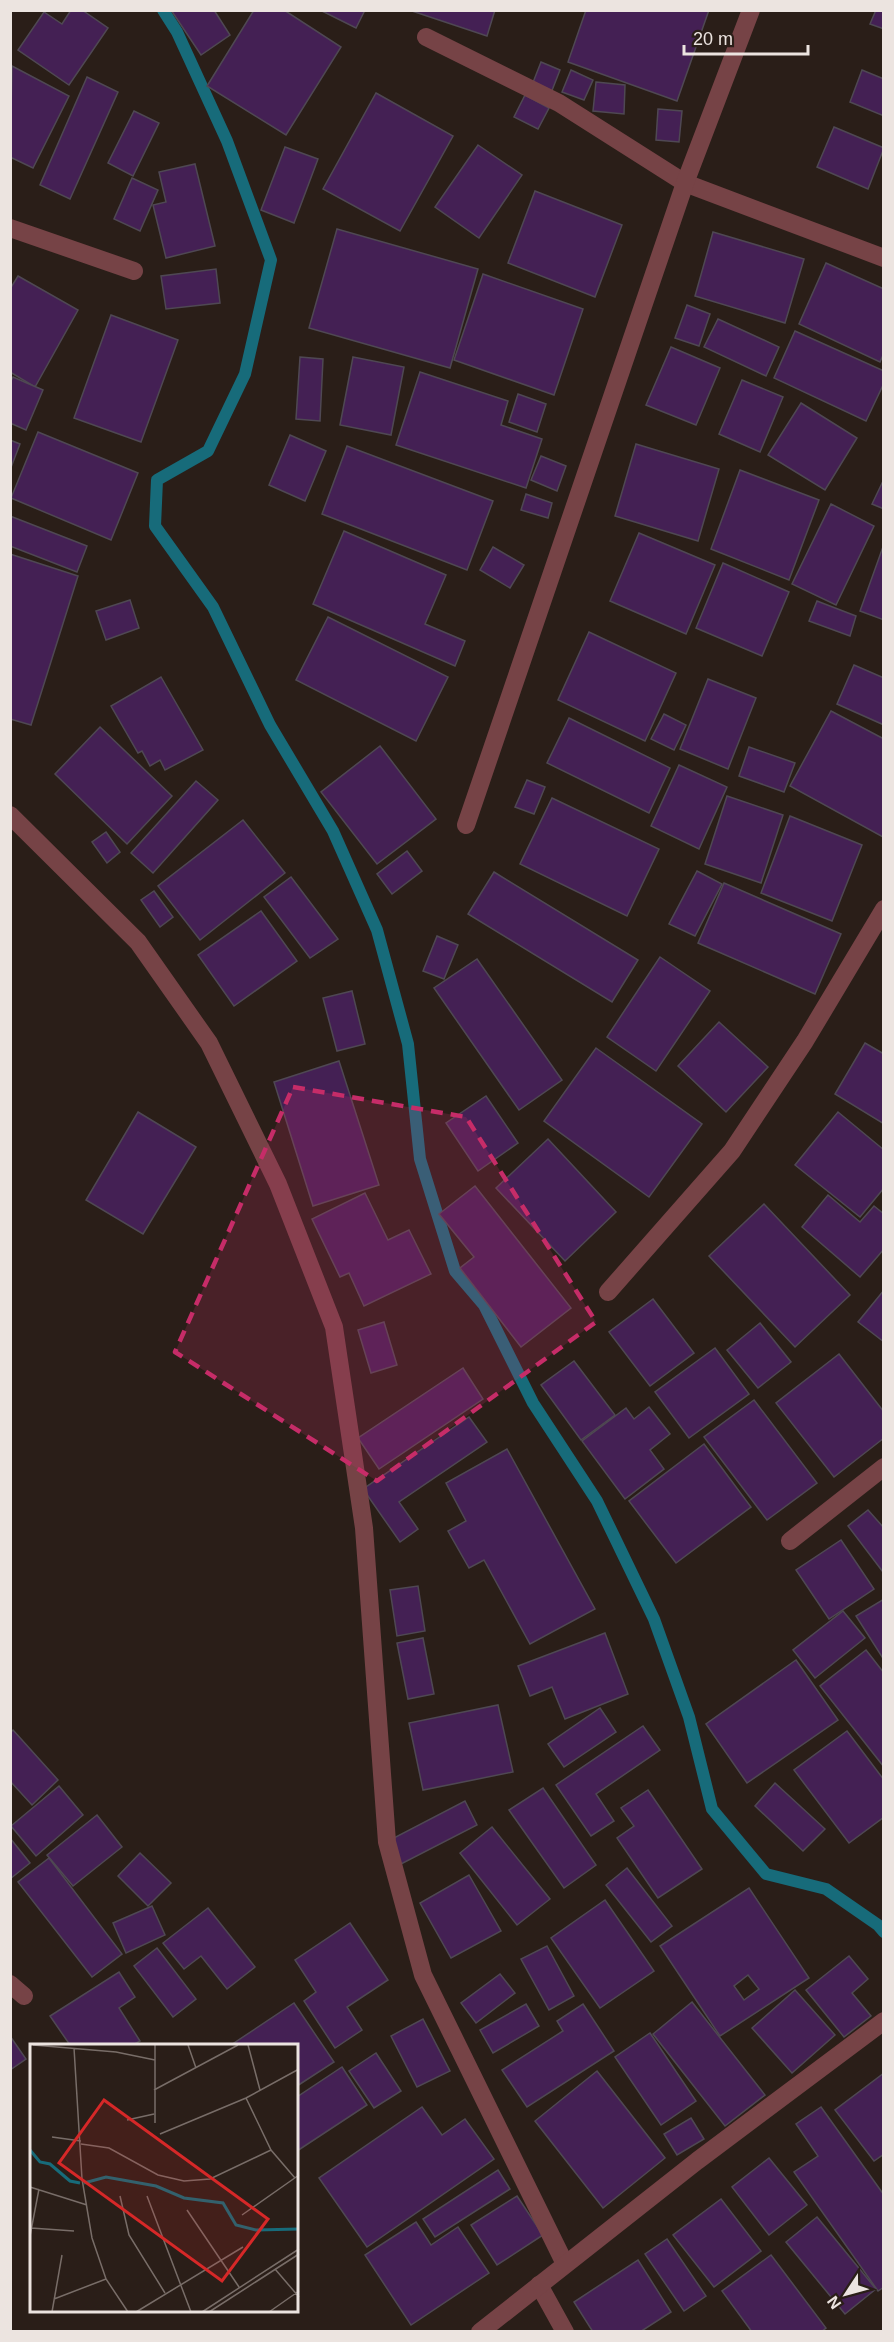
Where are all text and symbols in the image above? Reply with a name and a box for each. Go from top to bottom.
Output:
scale bar [684,18,808,56]
text: 20 m [693,29,733,49]
inset map [30,2044,298,2312]
north arrow [816,2264,876,2324]
text: N [824,2293,845,2312]

